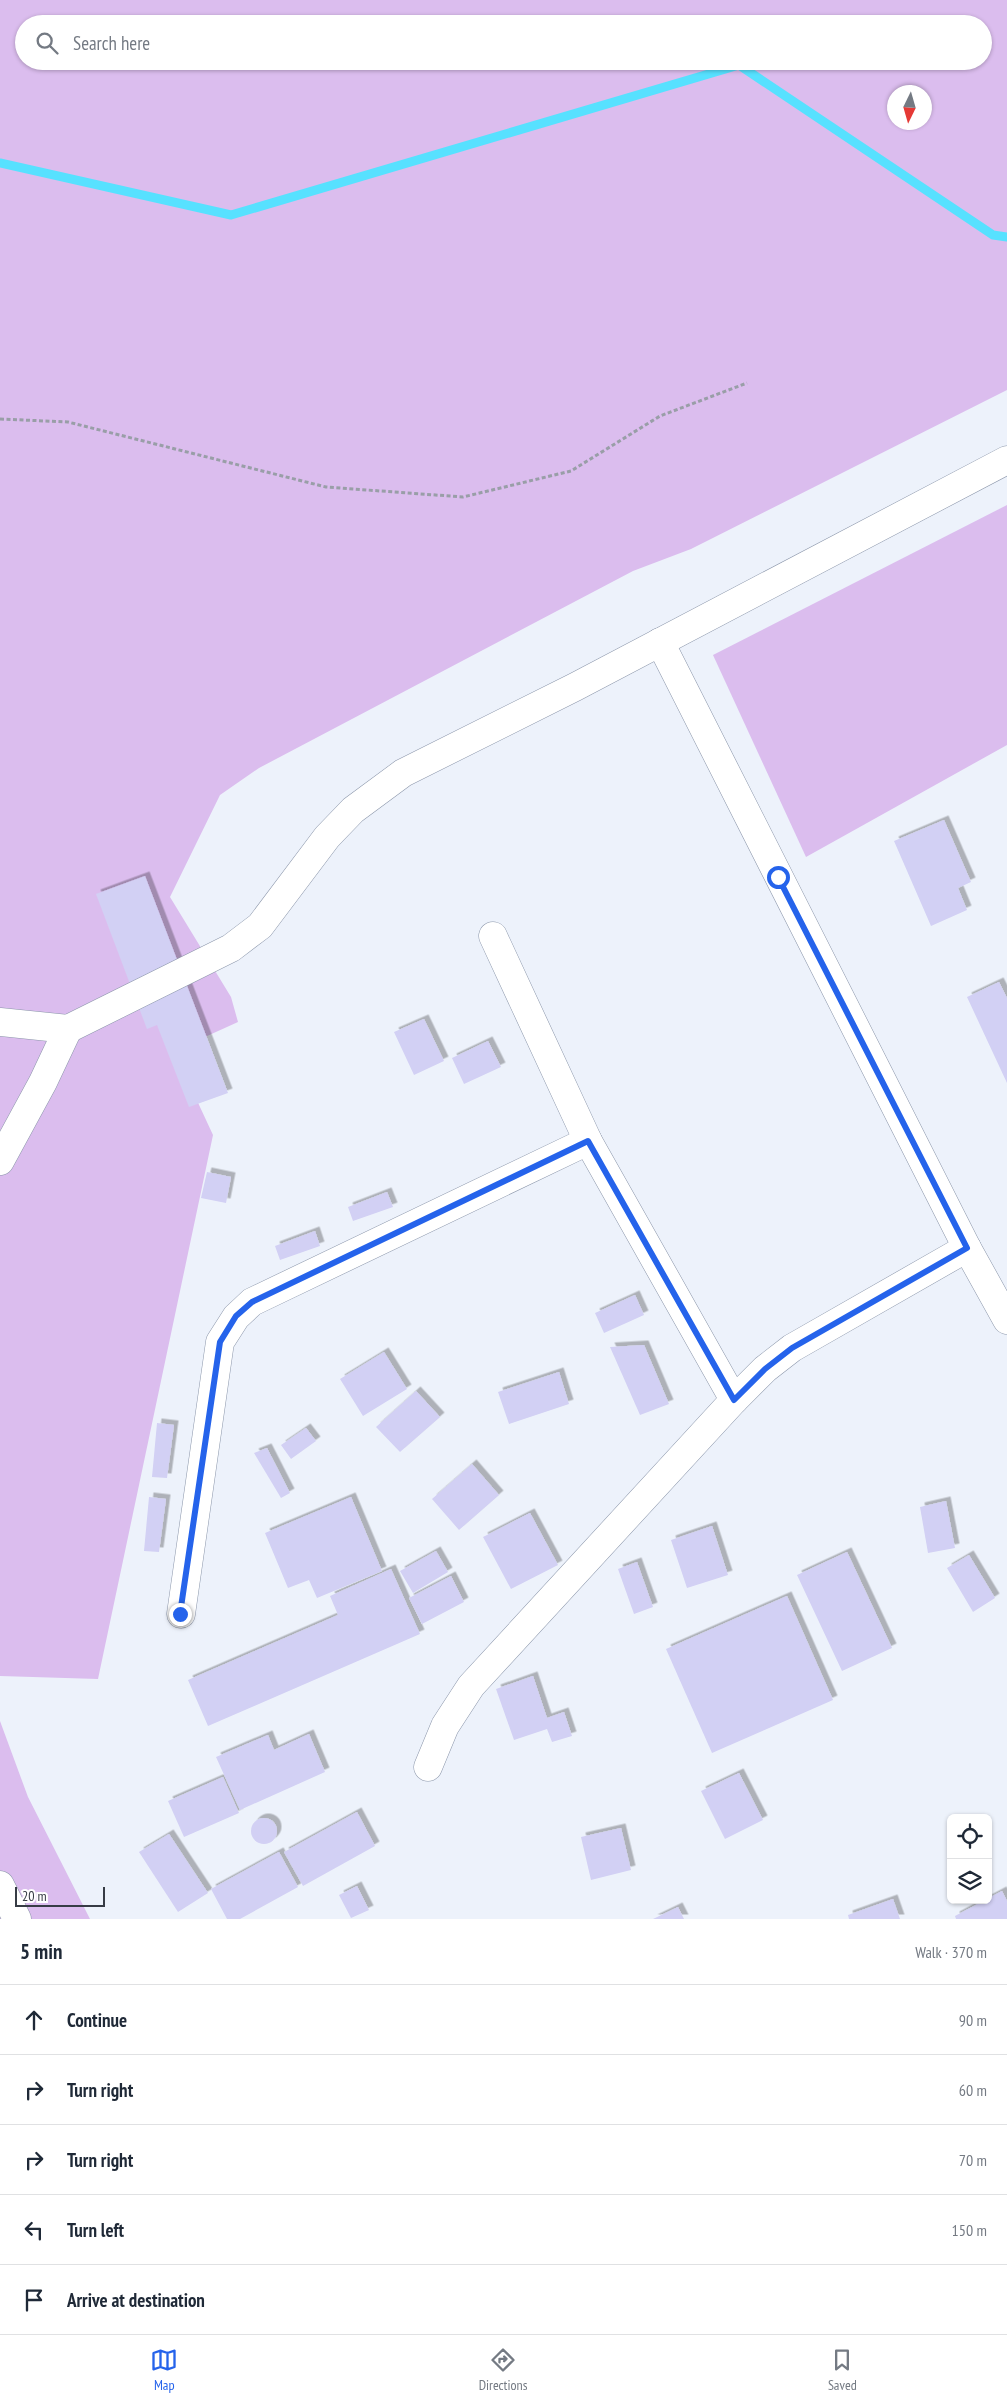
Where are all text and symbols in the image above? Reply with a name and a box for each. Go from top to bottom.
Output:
search box [15,15,992,70]
icon: search [33,29,61,57]
text: Search here [73,31,150,55]
north arrow [887,85,932,130]
route start [767,866,790,889]
route end [169,1603,192,1626]
map controls [947,1814,992,1904]
button: locate [947,1814,992,1859]
button: layers [947,1859,992,1904]
scale bar [15,1884,105,1907]
text: 20 m [22,1887,47,1905]
text: 5 min [20,1938,62,1965]
text: Walk · 370 m [915,1942,987,1962]
icon: ahead [20,2006,48,2034]
text: Continue [67,2008,127,2032]
text: 90 m [959,2010,987,2030]
icon: right [20,2076,48,2104]
text: Turn right [67,2078,133,2102]
text: 60 m [959,2080,987,2100]
icon: right [20,2146,48,2174]
text: Turn right [67,2148,133,2172]
text: 70 m [959,2150,987,2170]
icon: left [20,2216,48,2244]
text: Turn left [67,2218,124,2242]
text: 150 m [952,2220,987,2240]
icon: arrive [20,2286,48,2314]
text: Arrive at destination [67,2288,205,2312]
tab: Map [150,2346,178,2394]
tab: Directions [479,2346,527,2394]
tab: Saved [828,2346,857,2394]

